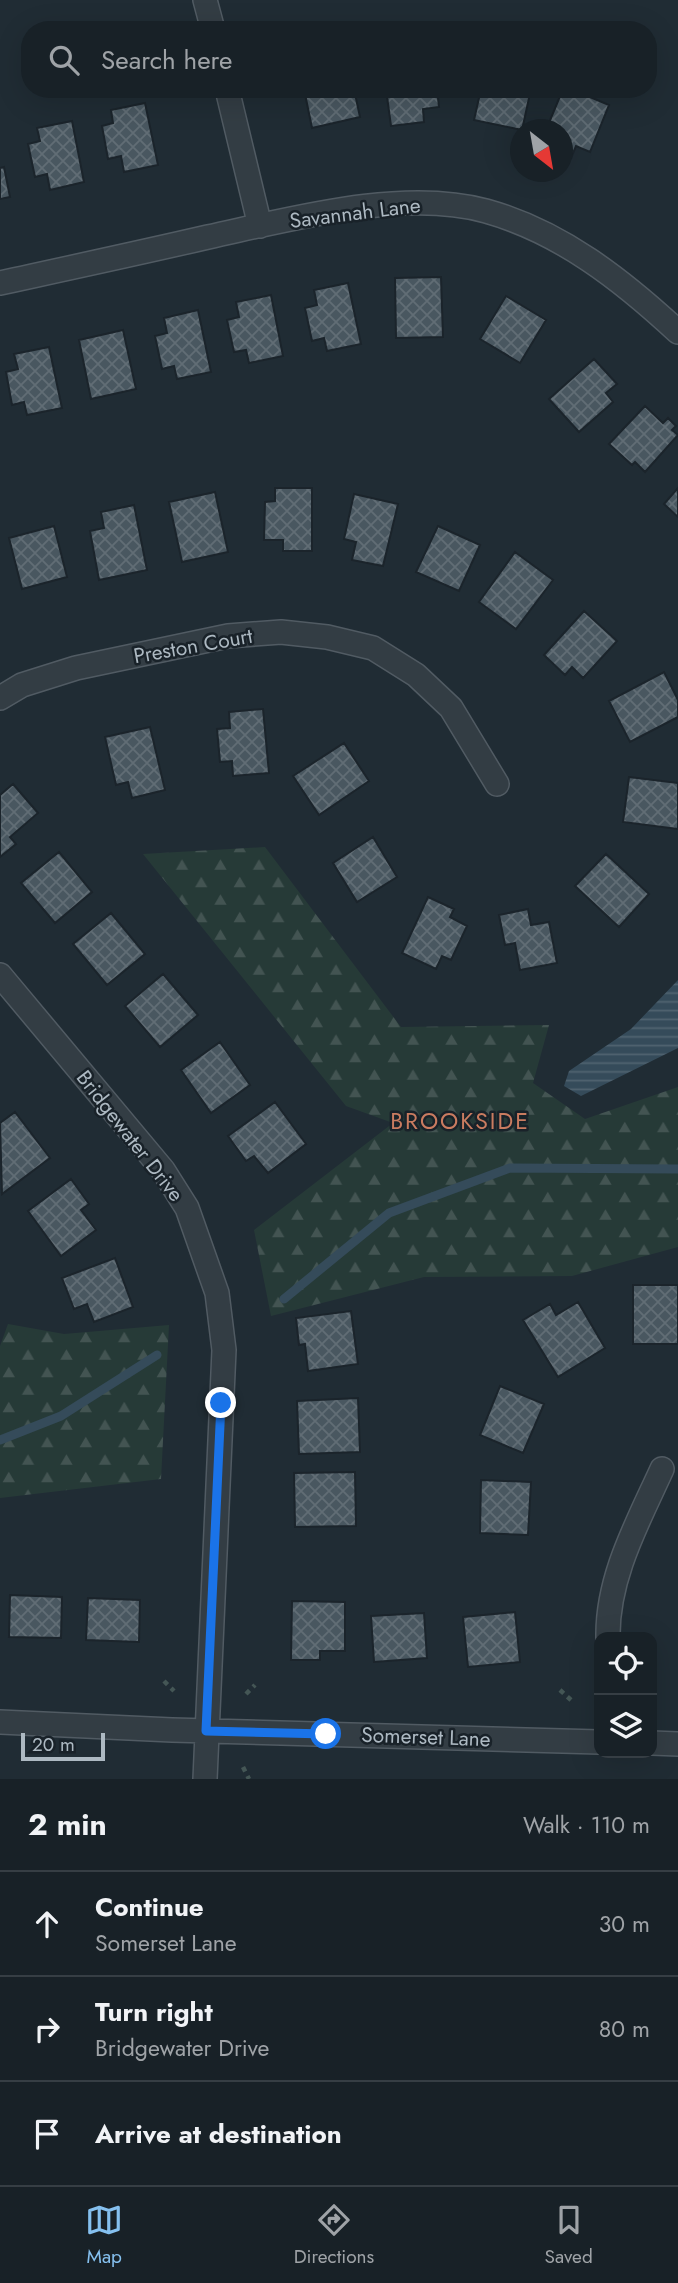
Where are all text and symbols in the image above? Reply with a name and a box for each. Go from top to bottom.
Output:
search box [21,21,657,98]
icon: search [45,41,83,79]
text: Search here [101,41,233,79]
north arrow [510,119,573,182]
street label: Savannah Lane [288,190,422,236]
street label: Preston Court [131,621,255,671]
street label: Bridgewater Drive [69,1064,191,1208]
district label: BROOKSIDE [390,1104,530,1138]
route end [205,1387,236,1418]
map controls [594,1632,657,1758]
button: locate [594,1632,657,1695]
button: layers [594,1695,657,1758]
route start [310,1718,341,1749]
street label: Somerset Lane [361,1720,491,1754]
scale bar [21,1730,105,1762]
text: 20 m [32,1731,75,1758]
text: 2 min [28,1803,107,1846]
text: Walk · 110 m [523,1808,650,1842]
text: Continue [95,1888,204,1926]
icon: ahead [28,1905,66,1943]
text: 30 m [599,1907,650,1941]
text: Somerset Lane [95,1926,237,1960]
text: Turn right [95,1993,213,2031]
icon: right [28,2010,66,2048]
text: 80 m [599,2012,650,2046]
text: Bridgewater Drive [95,2031,269,2065]
icon: arrive [28,2115,66,2153]
text: Arrive at destination [95,2115,342,2153]
tab: Map [85,2201,123,2270]
tab: Directions [294,2201,374,2270]
tab: Saved [545,2201,593,2270]

